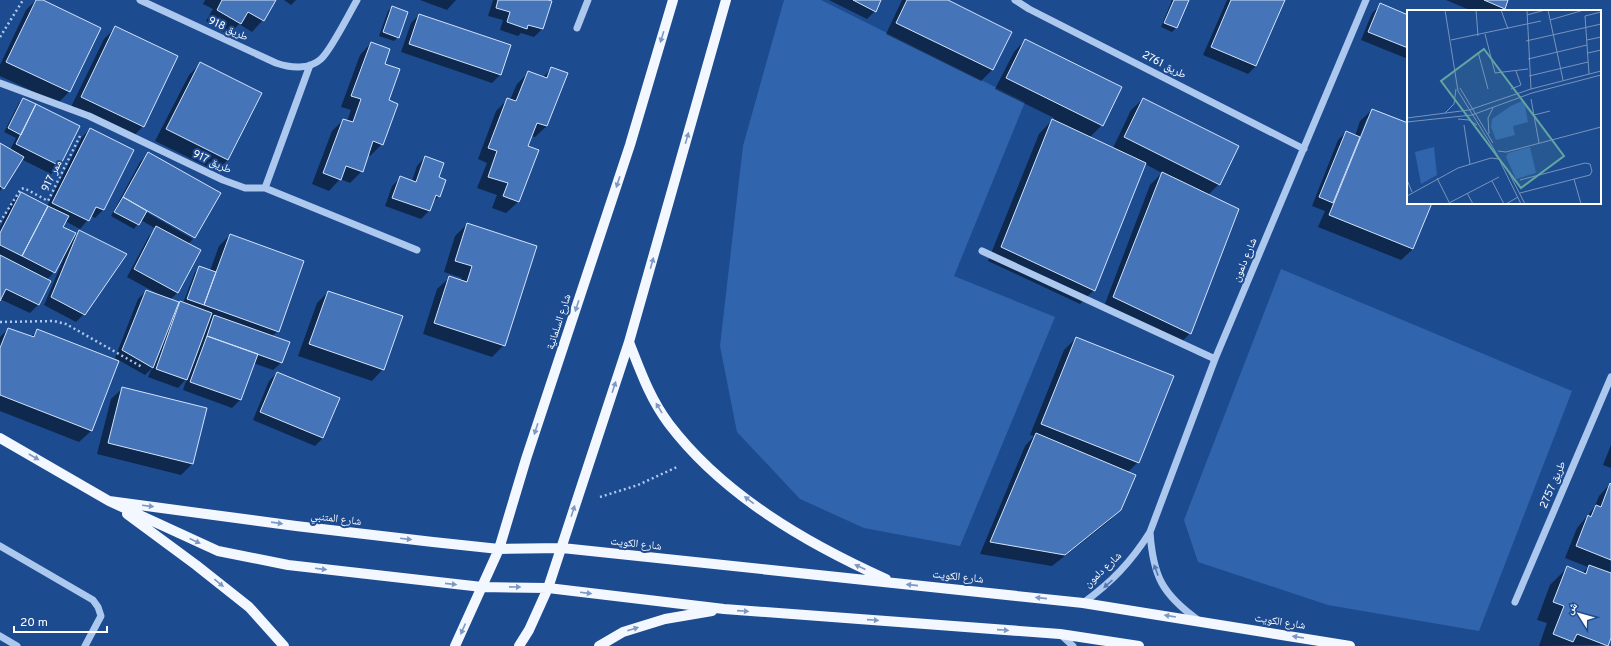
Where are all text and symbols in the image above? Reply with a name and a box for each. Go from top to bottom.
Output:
inset map [1407,10,1601,204]
street label: طريق 918 [206,14,250,44]
one-way arrow [659,32,665,44]
street label: طريق 2761 [1140,48,1188,82]
one-way arrow [684,132,690,144]
street label: طريق 917 [190,147,234,177]
street label: ممر 917 [38,158,66,194]
one-way arrow [614,177,620,189]
street label: شارع دلمون [1229,236,1261,284]
one-way arrow [649,257,655,269]
street label: شارع السلمانية [543,292,575,352]
one-way arrow [574,300,580,312]
one-way arrow [611,381,617,393]
one-way arrow [655,402,662,414]
one-way arrow [533,423,539,435]
one-way arrow [28,454,40,461]
street label: طريق 2757 [1537,459,1569,511]
one-way arrow [744,496,754,504]
one-way arrow [142,503,154,509]
one-way arrow [571,505,577,517]
street label: شارع المتنبي [310,509,362,530]
one-way arrow [271,520,283,526]
street label: شارع الكويت [610,534,662,554]
one-way arrow [400,536,412,542]
one-way arrow [190,538,202,544]
street label: شارع دلمون [1081,549,1125,591]
one-way arrow [854,564,866,570]
one-way arrow [1153,564,1159,576]
one-way arrow [315,566,327,572]
street label: شارع الكويت [932,567,984,587]
one-way arrow [213,578,224,587]
one-way arrow [1103,579,1113,588]
one-way arrow [445,580,457,587]
one-way arrow [906,581,918,588]
one-way arrow [509,584,521,591]
one-way arrow [580,589,592,596]
north arrow [1559,594,1599,634]
one-way arrow [1035,595,1047,602]
text: ش [1563,599,1581,617]
one-way arrow [737,607,749,614]
scale bar [14,608,107,634]
street label: شارع الكويت [1254,611,1306,633]
one-way arrow [1164,613,1176,619]
text: 20 m [20,615,48,631]
one-way arrow [867,617,879,624]
one-way arrow [460,624,466,635]
one-way arrow [628,626,640,632]
one-way arrow [997,626,1009,633]
one-way arrow [1292,634,1304,640]

